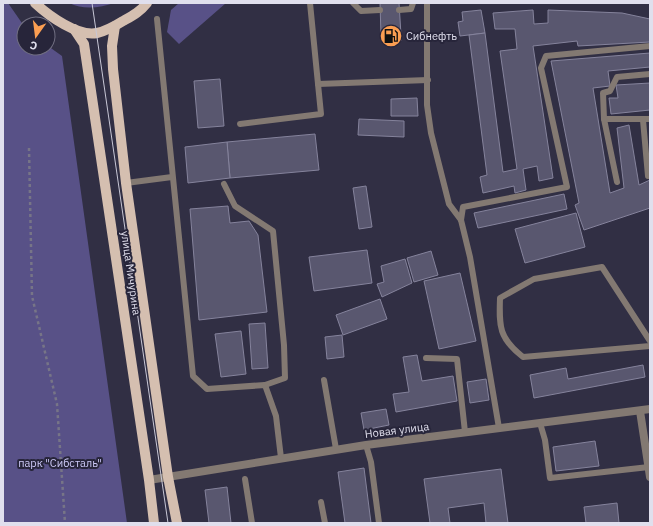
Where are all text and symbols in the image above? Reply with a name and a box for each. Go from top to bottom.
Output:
north arrow [16,16,56,56]
fuel station icon: Сибнефть [378,23,404,49]
place label: Сибнефть [406,29,457,43]
text: С [28,38,39,53]
street label: улица Мичурина [118,230,144,316]
street label: Новая улица [364,419,430,441]
park label: парк "Сибсталь" [18,456,102,470]

